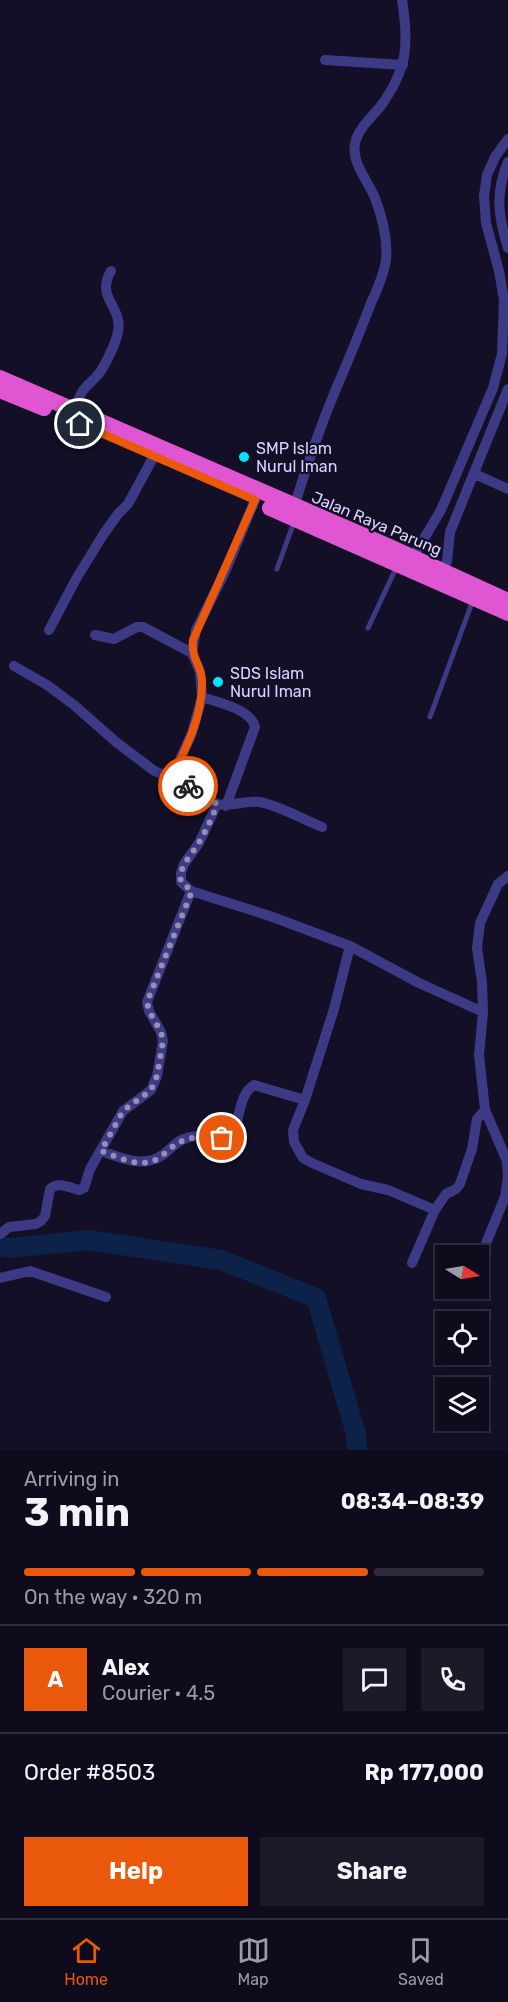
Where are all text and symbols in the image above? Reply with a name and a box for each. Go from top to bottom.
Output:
pin [54,398,105,449]
icon: home [63,407,96,440]
place label: SMP Islam Nurul Iman [256,439,337,476]
marker: SMP Islam Nurul Iman [237,450,251,464]
street label: Jalan Raya Parung [309,487,445,559]
place label: SDS Islam Nurul Iman [230,664,311,701]
marker: SDS Islam Nurul Iman [211,675,225,689]
courier [158,756,218,816]
icon: bike [172,770,205,803]
pin [196,1112,247,1163]
icon: bag [205,1121,238,1154]
north arrow [435,1245,489,1299]
map controls [435,1245,489,1431]
button: locate [435,1311,489,1365]
button: layers [435,1377,489,1431]
text: Arriving in [24,1467,119,1491]
text: 08:34–08:39 [341,1488,484,1515]
text: 3 min [24,1490,130,1536]
text: On the way · 320 m [24,1585,202,1609]
button: chat [343,1648,406,1711]
button: phone [421,1648,484,1711]
text: Alex [102,1654,150,1681]
text: A [48,1666,63,1693]
text: Courier · 4.5 [102,1681,215,1705]
text: Order #8503 [24,1759,155,1786]
text: Rp 177,000 [365,1759,484,1786]
button: Help [24,1837,248,1906]
button: Share [260,1837,484,1906]
tab: Home [64,1934,108,1989]
tab: Map [237,1934,270,1989]
tab: Saved [398,1934,444,1989]

